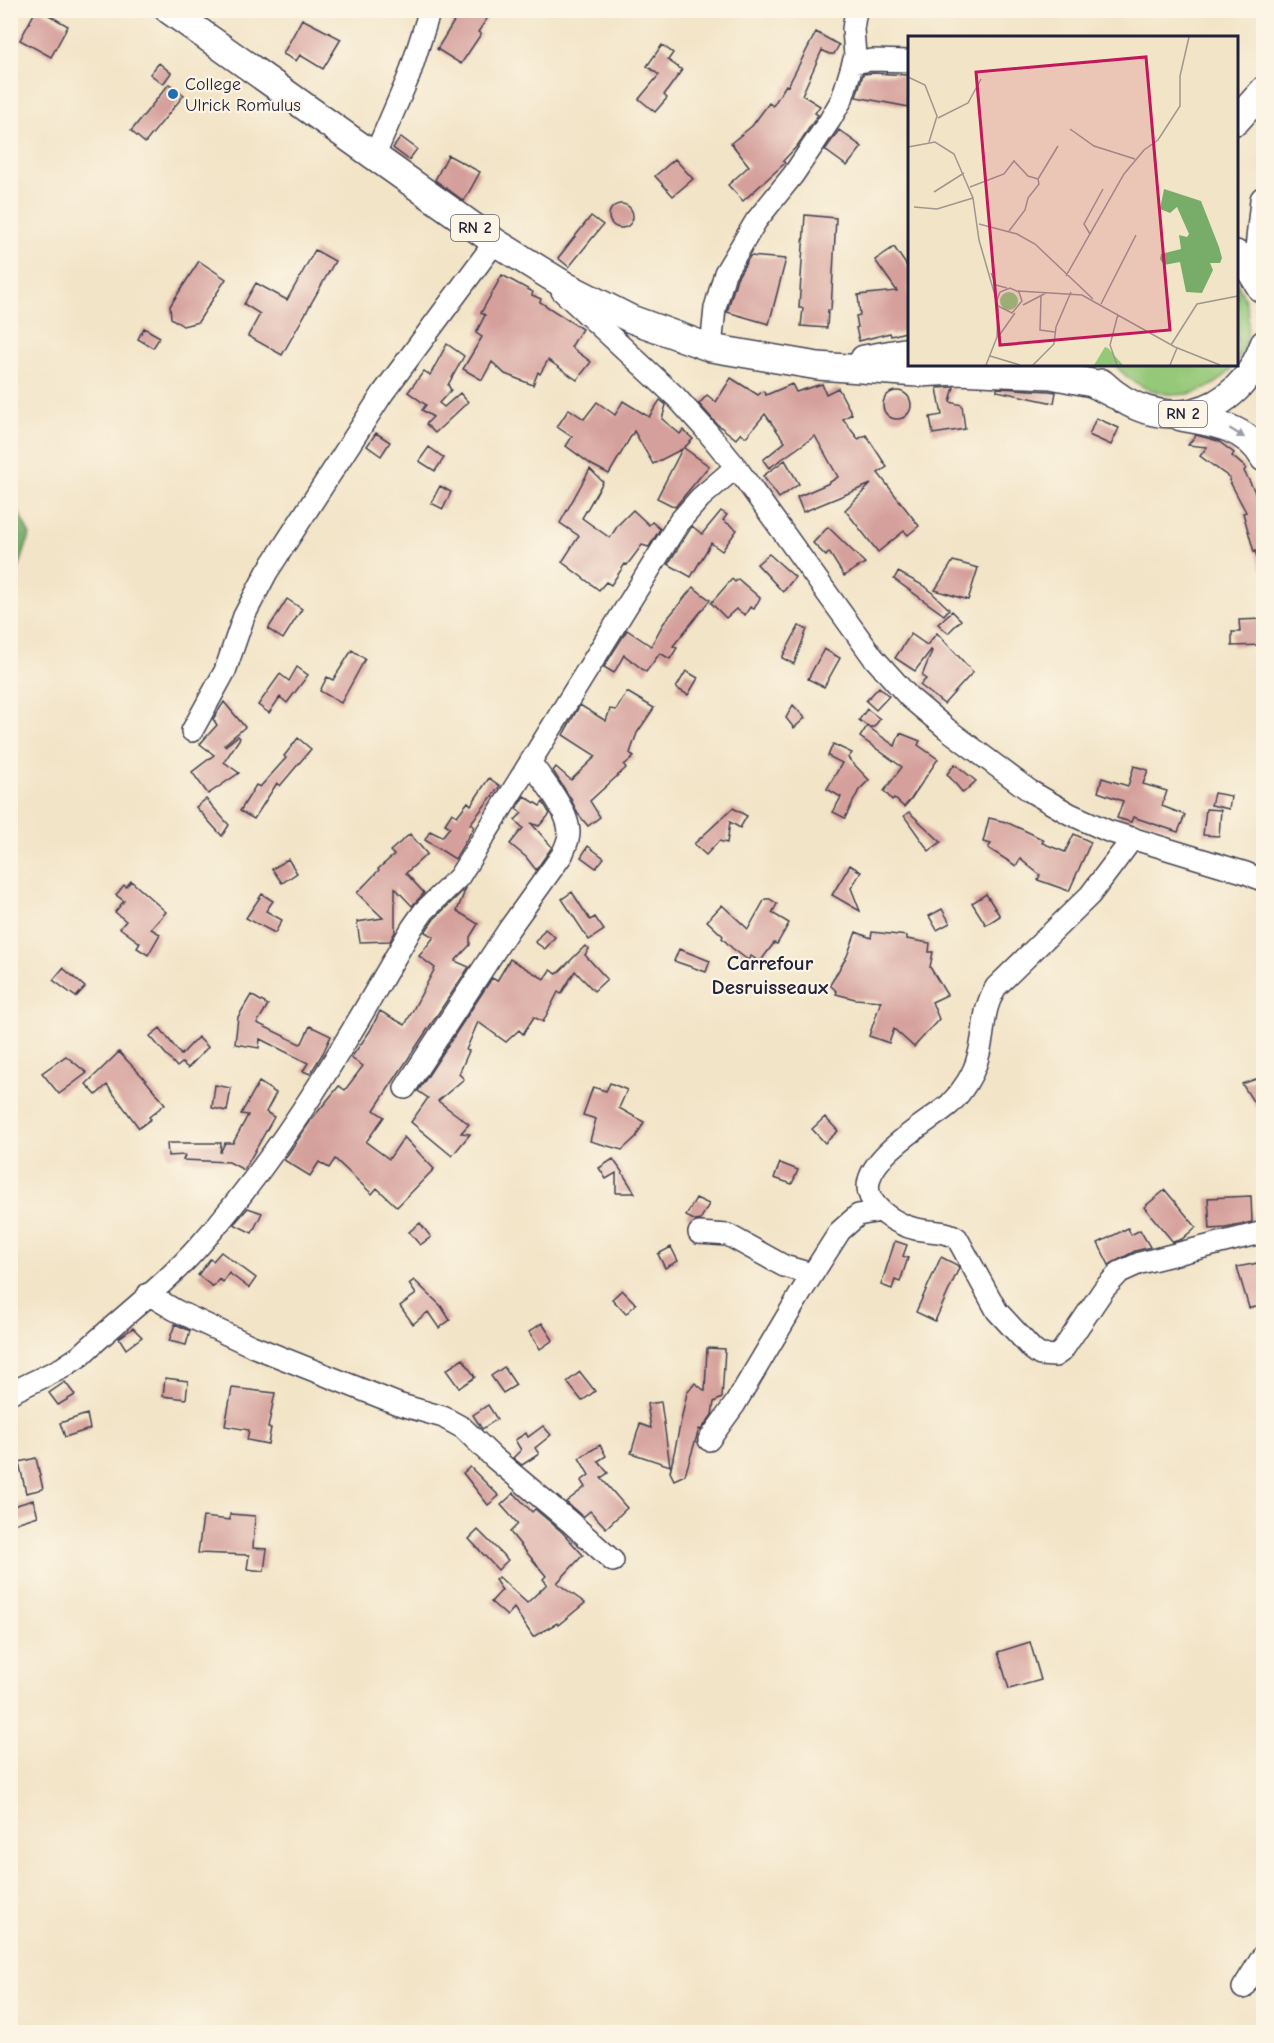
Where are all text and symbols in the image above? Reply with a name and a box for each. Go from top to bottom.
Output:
inset map [908,36,1238,366]
place label: College Ulrick Romulus [185,74,301,116]
marker: College Ulrick Romulus [166,87,180,101]
road number: RN 2 [451,215,499,241]
road number: RN 2 [1159,401,1207,427]
one-way arrow [1229,427,1245,438]
district label: Carrefour Desruisseaux [712,951,829,999]

